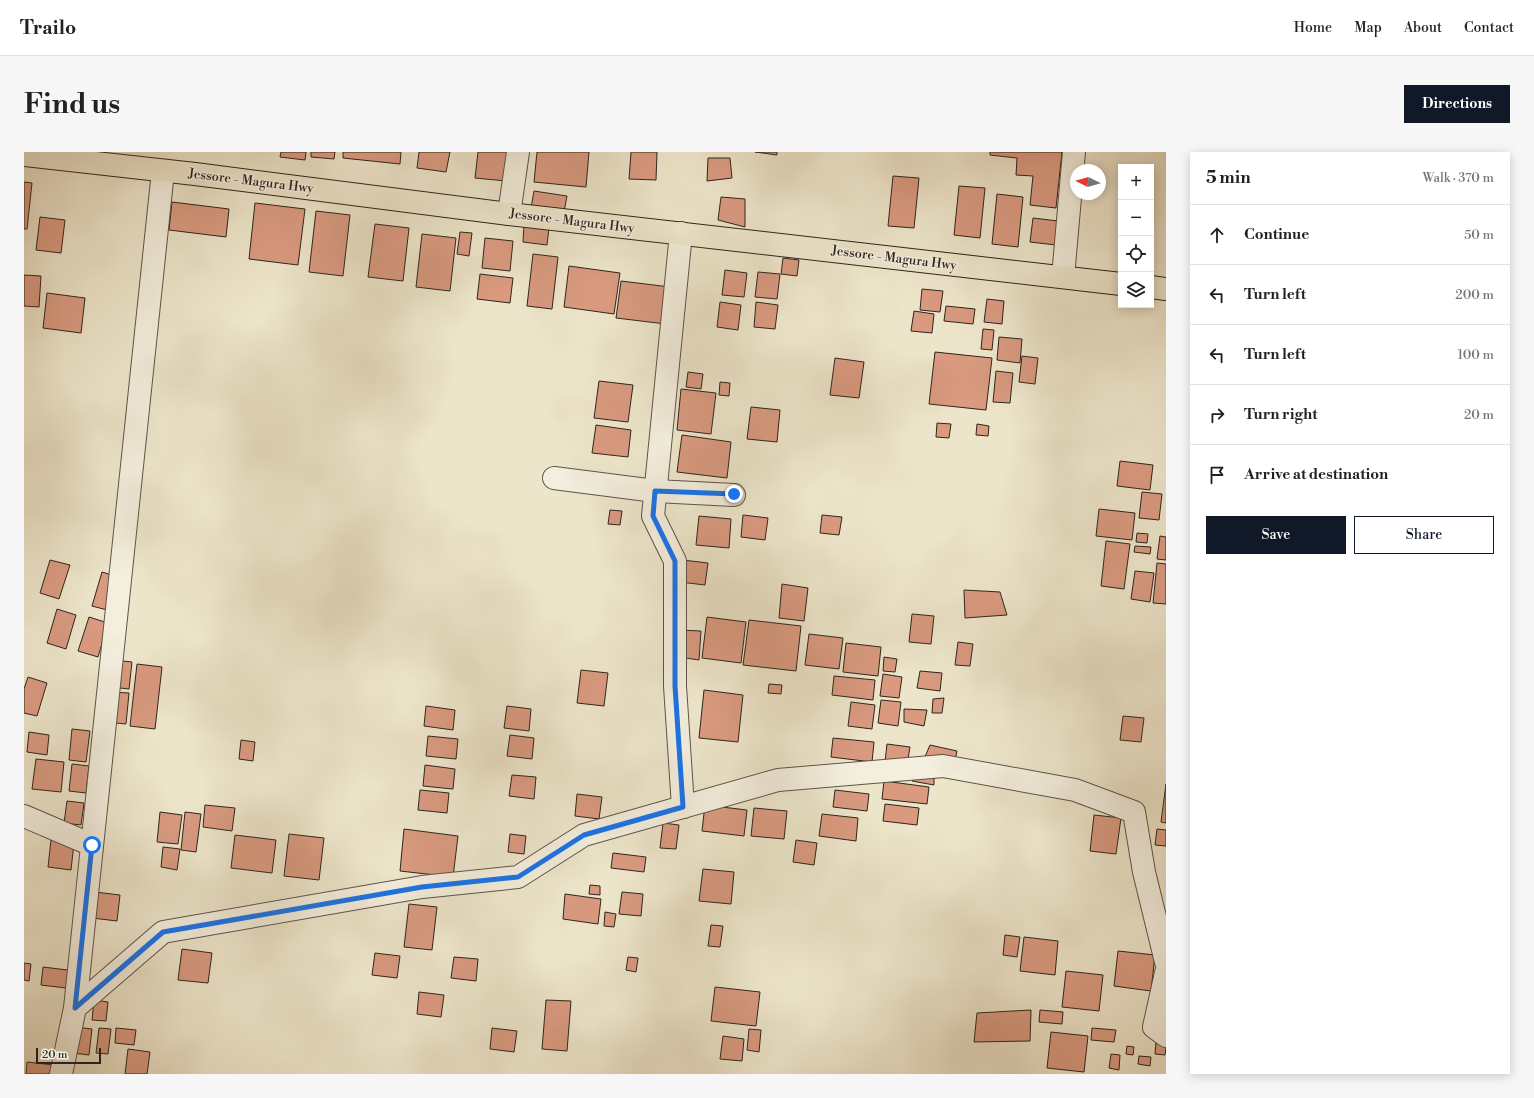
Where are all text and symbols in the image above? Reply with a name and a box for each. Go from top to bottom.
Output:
text: Trailo [20,16,76,40]
text: Home [1294,19,1332,37]
text: Map [1354,19,1382,37]
text: About [1404,19,1442,37]
text: Contact [1464,19,1514,37]
button: Directions [1404,85,1510,123]
text: Find us [24,87,120,122]
north arrow [1070,164,1106,200]
map controls [1118,164,1154,308]
button: + [1118,164,1154,200]
street label: Jessore - Magura Hwy [186,165,315,197]
text: 5 min [1206,167,1251,189]
text: Walk · 370 m [1422,170,1494,186]
button: − [1118,200,1154,236]
street label: Jessore - Magura Hwy [507,205,636,237]
icon: ahead [1206,224,1228,246]
text: Continue [1244,225,1309,244]
text: 50 m [1464,227,1494,243]
button: locate [1118,236,1154,272]
street label: Jessore - Magura Hwy [829,242,958,274]
button: layers [1118,272,1154,308]
icon: left [1206,284,1228,306]
text: Turn left [1244,285,1306,304]
text: 200 m [1455,287,1494,303]
icon: left [1206,344,1228,366]
text: Turn left [1244,345,1306,364]
text: 100 m [1458,347,1494,363]
icon: right [1206,404,1228,426]
text: Turn right [1244,405,1318,424]
text: 20 m [1464,407,1494,423]
icon: arrive [1206,464,1228,486]
text: Arrive at destination [1244,465,1388,484]
route end [725,485,743,503]
button: Save [1206,516,1346,554]
button: Share [1354,516,1494,554]
route start [83,836,101,854]
scale bar [36,1046,101,1065]
text: 20 m [42,1048,67,1062]

